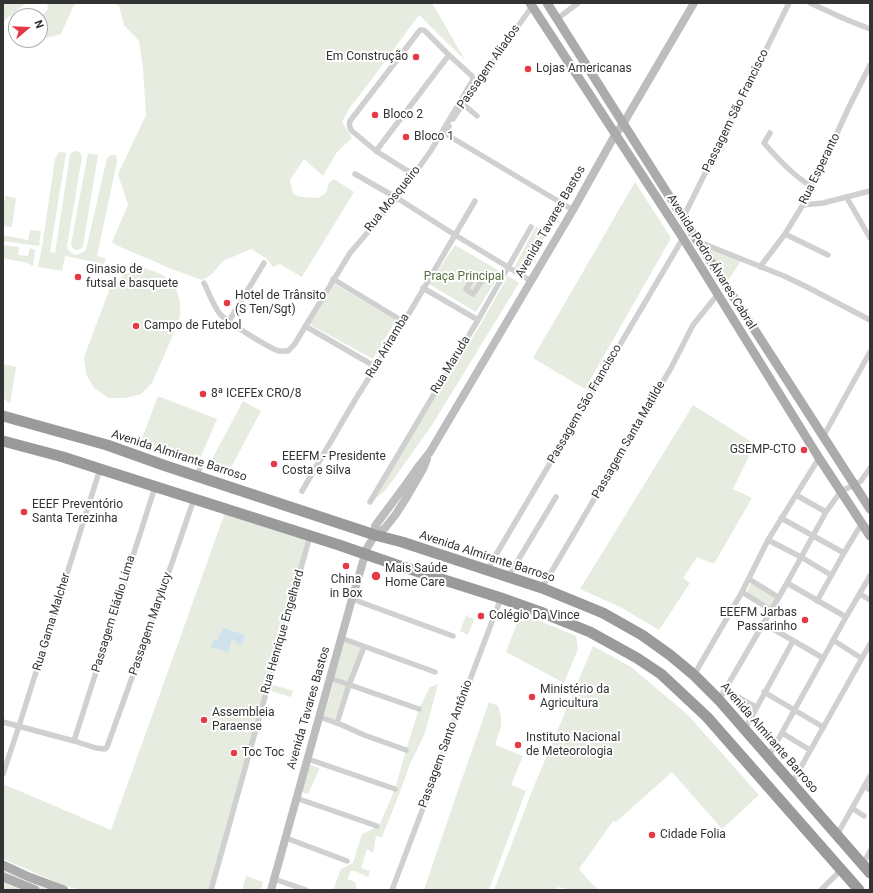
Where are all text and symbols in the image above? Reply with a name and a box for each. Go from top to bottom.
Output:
north arrow [8,8,48,48]
text: N [31,18,46,30]
street label: Passagem Aliados [455,22,523,112]
street label: Passagem São Francisco [700,47,772,175]
place label: Em Construção [326,50,408,64]
marker: Em Construção [411,52,421,62]
place label: Lojas Americanas [536,62,632,76]
marker: Lojas Americanas [523,64,533,74]
place label: Bloco 2 [383,108,423,122]
marker: Bloco 2 [370,110,380,120]
place label: Bloco 1 [414,130,454,144]
street label: Rua Esperanto [797,131,843,207]
marker: Bloco 1 [401,132,411,142]
street label: Rua Mosqueiro [362,163,424,235]
street label: Avenida Tavares Bastos [513,163,589,281]
street label: Avenida Pedro Álvares Cabral [663,192,759,332]
place label: Ginasio de futsal e basquete [86,263,178,291]
park label: Praça Principal [424,270,504,284]
marker: Ginasio de futsal e basquete [73,272,83,282]
place label: Hotel de Trânsito (S Ten/Sgt) [235,289,326,317]
marker: Hotel de Trânsito (S Ten/Sgt) [222,298,232,308]
street label: Rua Ariramba [363,311,413,381]
place label: Campo de Futebol [144,319,241,333]
marker: Campo de Futebol [131,321,141,331]
street label: Rua Maruda [428,334,474,396]
street label: Passagem São Francisco [545,342,625,466]
street label: Passagem Santa Matilde [589,379,669,501]
place label: 8ª ICEFEx CRO/8 [211,387,302,401]
marker: 8ª ICEFEx CRO/8 [198,389,208,399]
street label: Avenida Almirante Barroso [109,427,249,485]
place label: GSEMP-CTO [730,443,796,457]
marker: GSEMP-CTO [799,445,809,455]
place label: EEEFM - Presidente Costa e Silva [282,450,386,478]
marker: EEEFM - Presidente Costa e Silva [269,459,279,469]
place label: EEEF Preventório Santa Terezinha [32,498,123,526]
marker: EEEF Preventório Santa Terezinha [19,507,29,517]
street label: Avenida Almirante Barroso [417,528,557,586]
street label: Passagem Eládio Lima [89,554,139,674]
marker: China in Box [341,561,351,571]
place label: Mais Saúde Home Care [385,562,447,590]
street label: Rua Henrique Engelhard [258,568,308,696]
marker: Mais Saúde Home Care [370,570,382,582]
street label: Rua Gama Malcher [30,571,74,673]
street label: Passagem Marylucy [127,571,175,677]
place label: China in Box [330,573,362,601]
place label: EEEFM Jarbas Passarinho [720,606,797,634]
place label: Colégio Da Vince [489,609,580,623]
marker: Colégio Da Vince [476,611,486,621]
marker: EEEFM Jarbas Passarinho [800,615,810,625]
street label: Avenida Tavares Bastos [285,645,333,771]
street label: Passagem Santo Antônio [416,678,476,810]
street label: Avenida Almirante Barroso [717,680,821,796]
place label: Ministério da Agricultura [540,683,610,711]
marker: Ministério da Agricultura [527,692,537,702]
place label: Assembleia Paraense [212,706,275,734]
marker: Assembleia Paraense [199,715,209,725]
place label: Instituto Nacional de Meteorologia [526,731,620,759]
marker: Instituto Nacional de Meteorologia [513,740,523,750]
place label: Toc Toc [242,746,284,760]
marker: Toc Toc [229,748,239,758]
place label: Cidade Folia [660,828,726,842]
marker: Cidade Folia [647,830,657,840]

